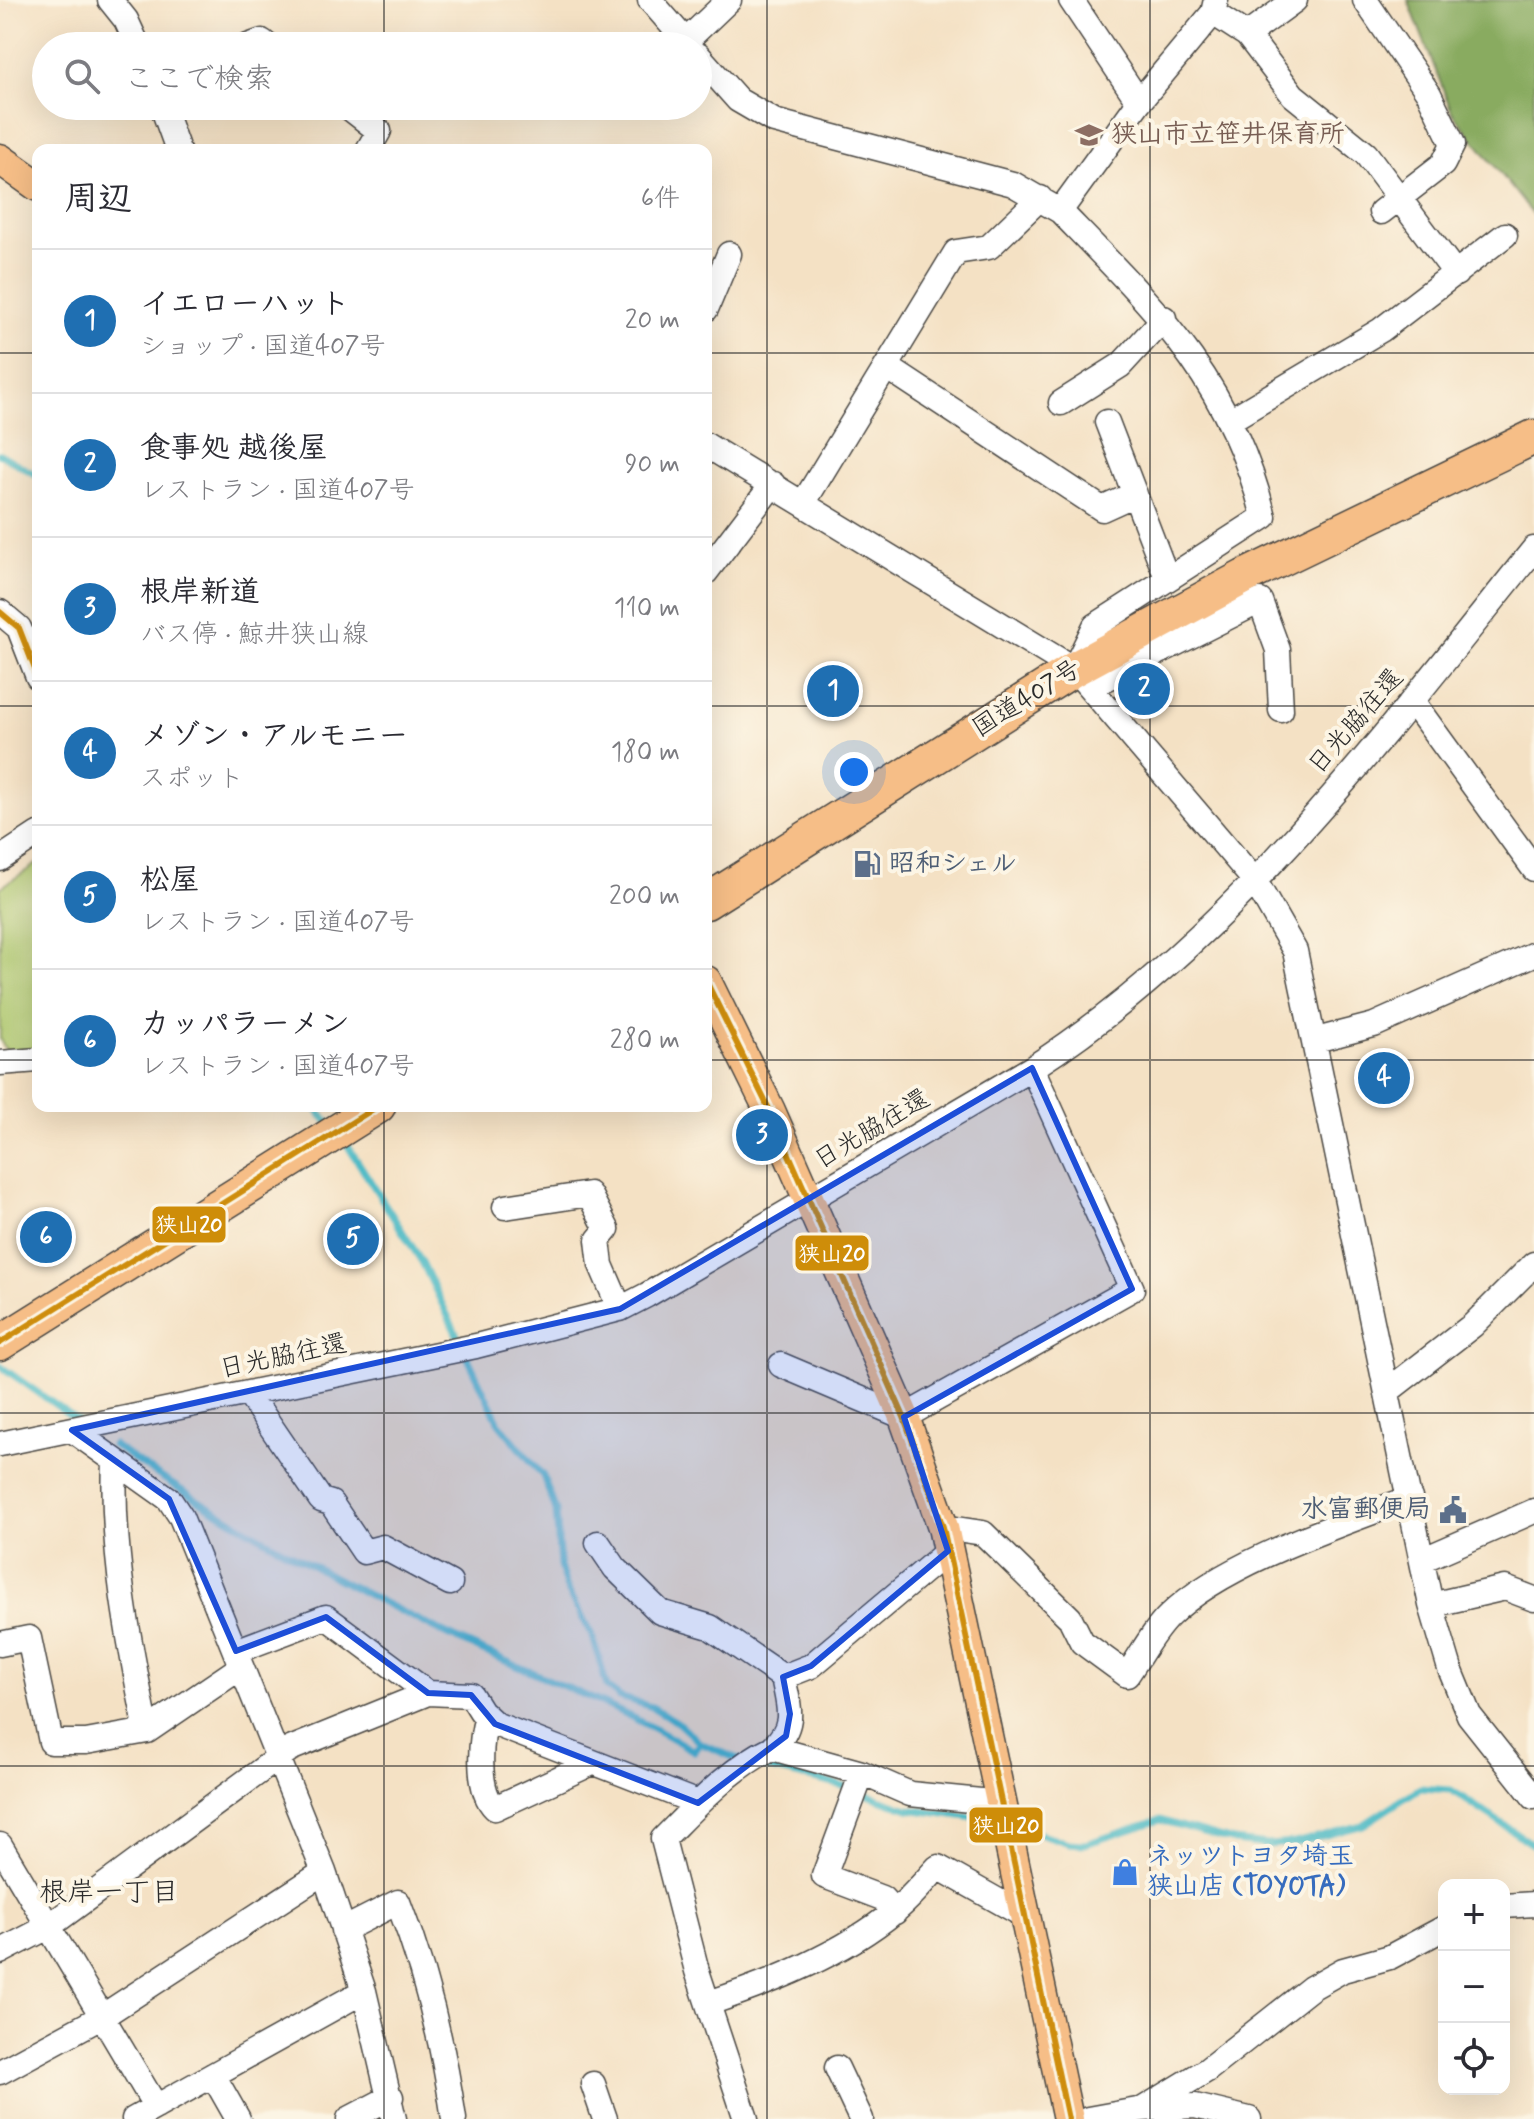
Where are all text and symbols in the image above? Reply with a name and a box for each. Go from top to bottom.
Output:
search box [32,32,712,120]
icon: search [60,54,104,98]
text: ここで検索 [124,60,274,99]
place label: 狭山市立笹井保育所 [1111,118,1345,152]
school or university icon: 狭山市立笹井保育所 [1074,120,1104,150]
text: 周辺 [64,177,132,222]
text: 6件 [641,182,680,216]
text: イエローハット [140,285,350,324]
text: 1 [84,304,96,338]
text: 20 m [625,304,680,338]
text: ショップ · 国道407号 [140,330,385,364]
text: 食事処 越後屋 [140,429,328,468]
text: 2 [84,448,96,482]
text: 90 m [625,448,680,482]
text: レストラン · 国道407号 [140,474,415,508]
text: 根岸新道 [140,573,260,612]
text: 3 [84,592,96,626]
text: 110 m [614,592,680,626]
text: バス停 · 鯨井狭山線 [140,618,368,652]
street label: 国道407号 [966,652,1088,746]
pin: 2 [1118,659,1170,719]
pin: 1 [807,661,859,721]
street label: 日光脇往還 [1301,662,1411,782]
text: メゾン・アルモニー [140,717,408,756]
text: 4 [82,736,98,770]
text: 180 m [611,736,680,770]
your location [834,752,874,792]
text: スポット [140,762,244,796]
place label: 昭和シェル [889,847,1017,881]
fuel station icon: 昭和シェル [852,849,882,879]
text: 松屋 [140,861,200,900]
text: 5 [82,880,98,914]
text: 200 m [609,880,680,914]
text: レストラン · 国道407号 [140,906,415,940]
text: カッパラーメン [140,1005,350,1044]
text: 6 [83,1024,97,1058]
text: 280 m [610,1024,680,1058]
pin: 4 [1358,1048,1410,1108]
text: レストラン · 国道407号 [140,1050,415,1084]
street label: 日光脇往還 [808,1082,936,1178]
pin: 3 [736,1105,788,1165]
line badge: 狭山20 [151,1205,227,1244]
pin: 6 [20,1207,72,1267]
pin: 5 [327,1209,379,1269]
text: 狭山20 [155,1212,223,1240]
line badge: 狭山20 [794,1234,870,1272]
text: 狭山20 [798,1241,866,1269]
street label: 日光脇往還 [216,1327,350,1387]
place label: 水富郵便局 [1301,1493,1431,1527]
public building icon: 水富郵便局 [1438,1495,1468,1525]
line badge: 狭山20 [968,1806,1044,1844]
text: 狭山20 [972,1813,1040,1841]
place label: ネッツトヨタ埼玉 狭山店 (TOYOTA) [1147,1840,1354,1904]
shop icon: ネッツトヨタ埼玉 狭山店 (TOYOTA) [1110,1857,1140,1887]
district label: 根岸一丁目 [39,1875,179,1912]
map controls [1438,1879,1510,2095]
button: + [1438,1879,1510,1951]
button: − [1438,1951,1510,2023]
button: locate [1438,2023,1510,2095]

